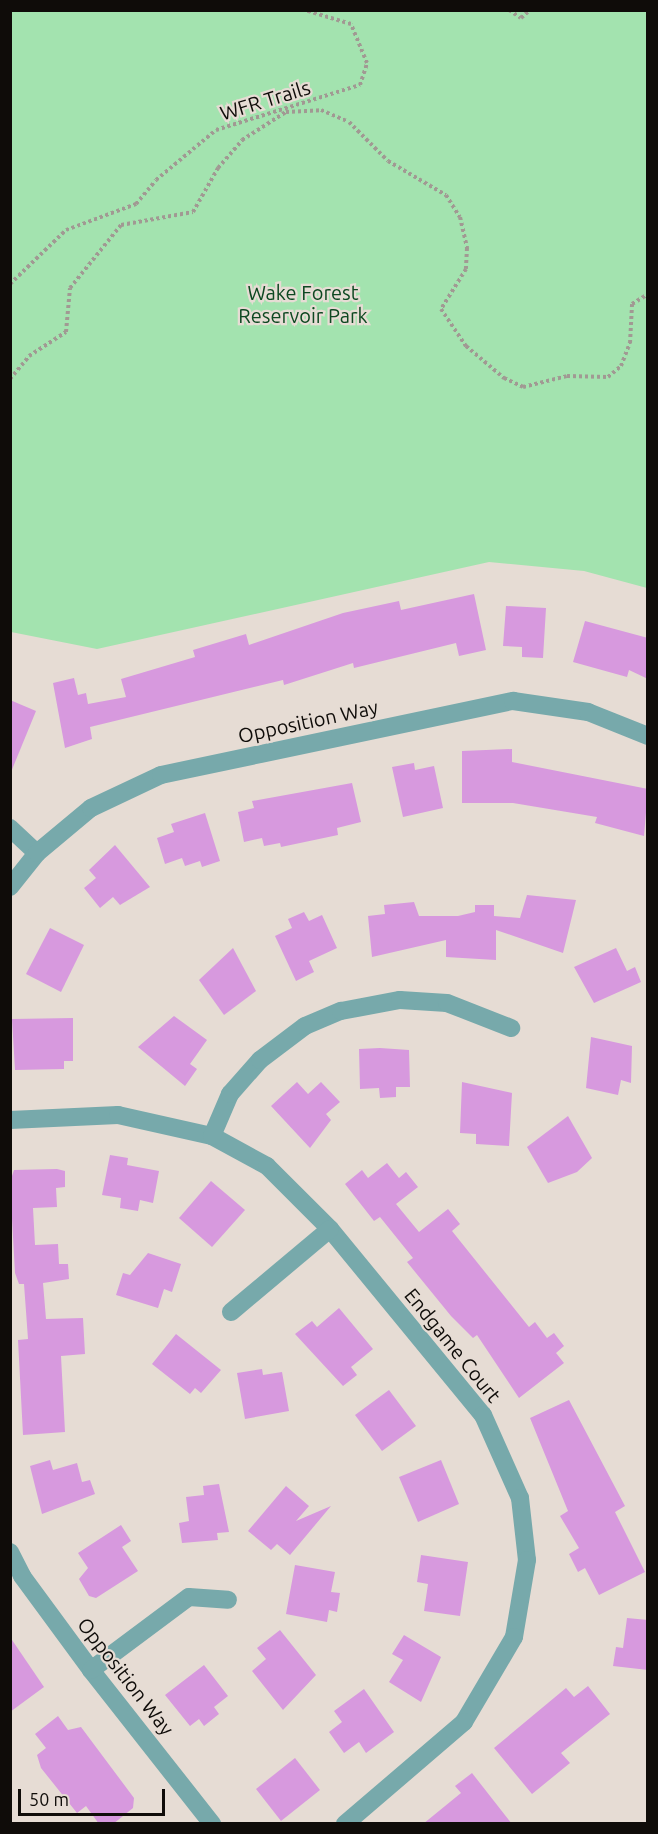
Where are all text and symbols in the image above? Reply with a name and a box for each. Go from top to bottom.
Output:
street label: WFR Trails [217,75,313,125]
park label: Wake Forest Reservoir Park [238,280,368,327]
street label: Opposition Way [236,694,380,748]
street label: Endgame Court [400,1283,506,1407]
street label: Opposition Way [73,1612,179,1740]
scale bar [21,1777,168,1815]
text: 50 m [29,1789,69,1809]

